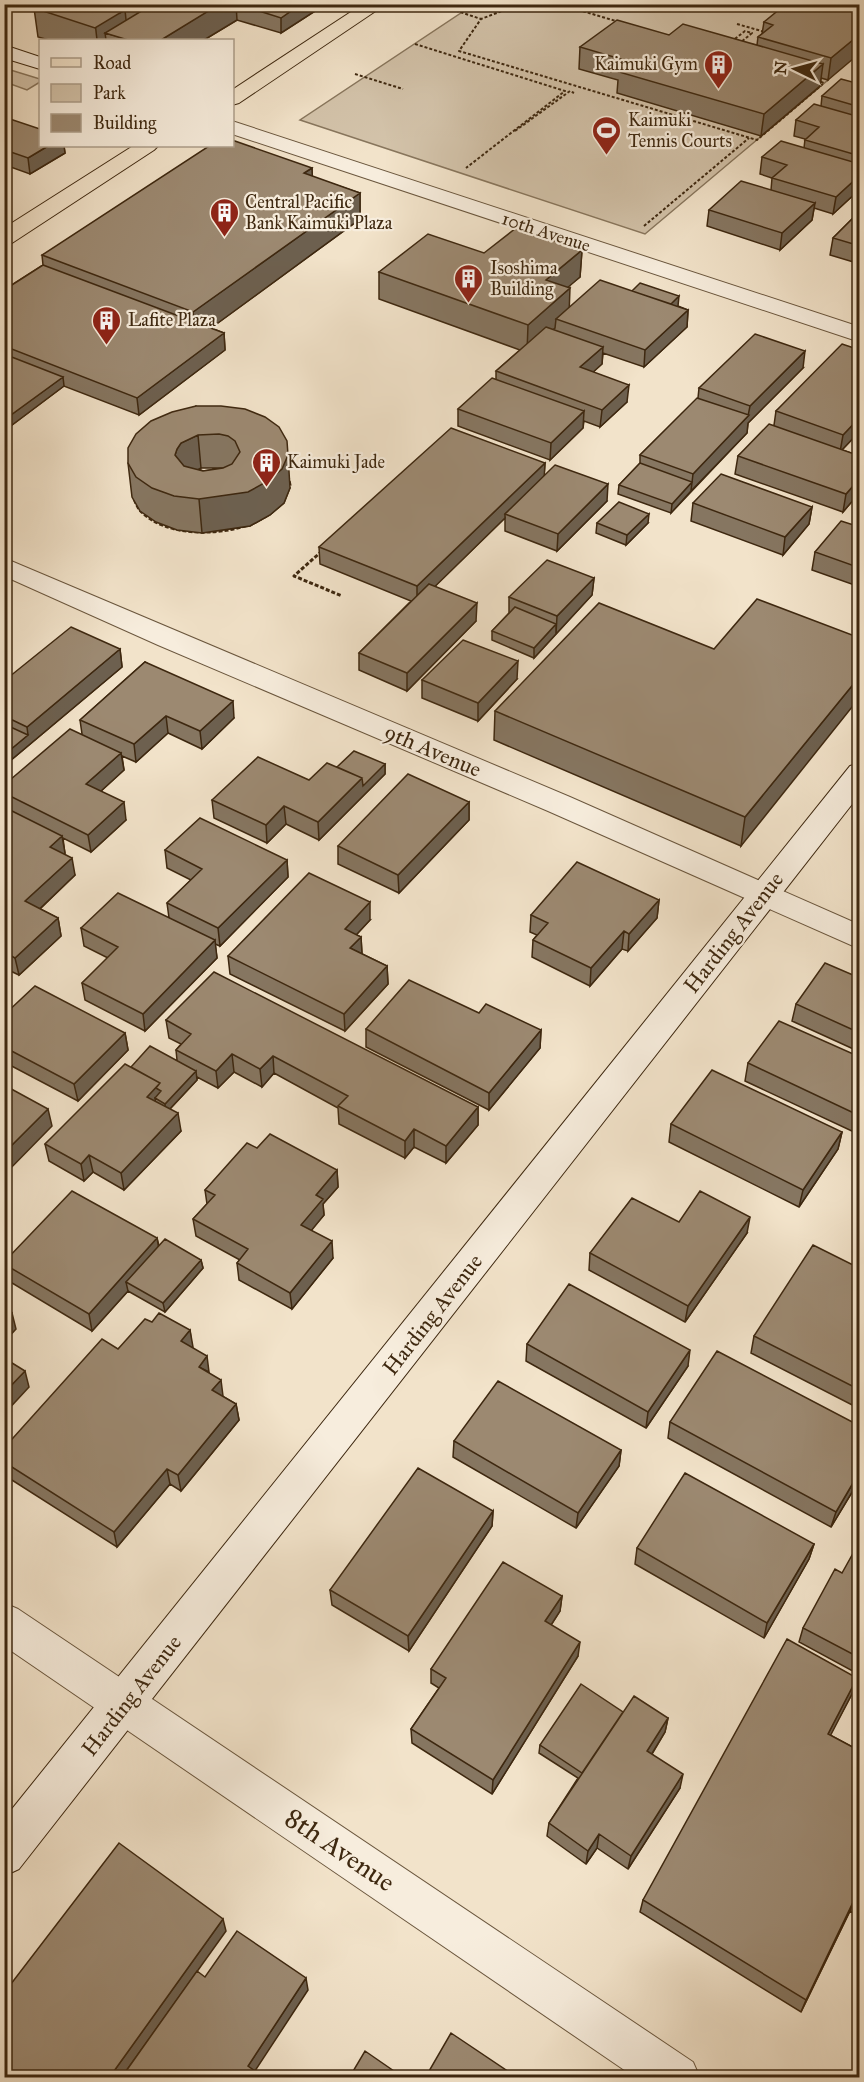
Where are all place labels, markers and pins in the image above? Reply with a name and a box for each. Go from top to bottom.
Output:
building icon: Kaimuki Gym [703,48,735,90]
place label: Kaimuki Gym [594,53,698,75]
place label: Kaimuki Tennis Courts [628,109,732,152]
sports icon: Kaimuki Tennis Courts [591,114,623,156]
place label: Central Pacific Bank Kaimuki Plaza [245,191,393,234]
building icon: Central Pacific Bank Kaimuki Plaza [208,196,240,238]
place label: Isoshima Building [490,257,558,301]
building icon: Isoshima Building [453,262,485,304]
building icon: Lafite Plaza [91,304,123,346]
place label: Lafite Plaza [128,309,216,331]
building icon: Kaimuki Jade [250,446,282,488]
place label: Kaimuki Jade [287,451,385,474]

